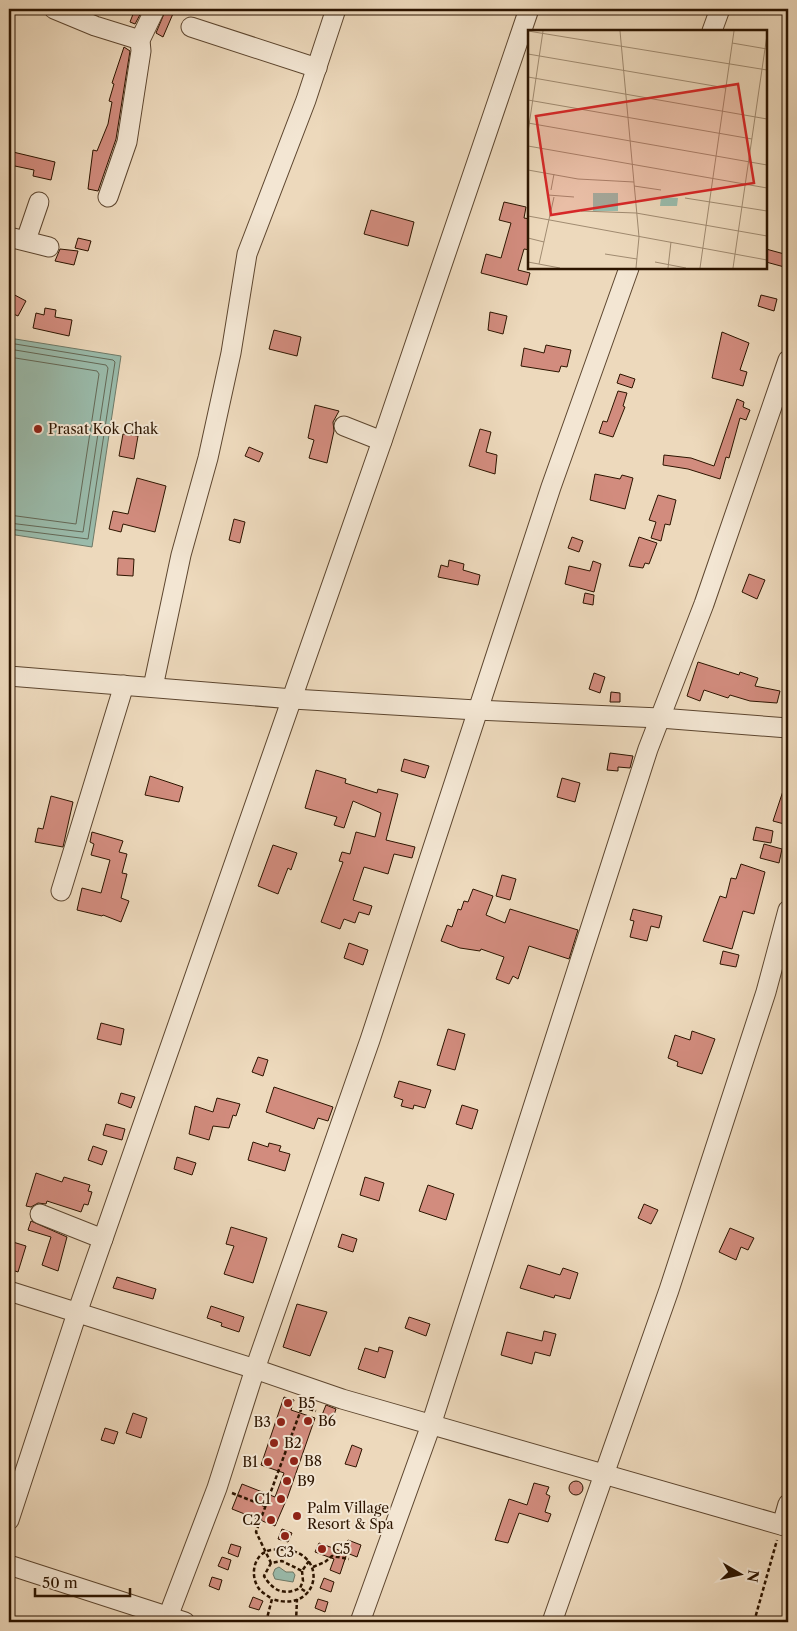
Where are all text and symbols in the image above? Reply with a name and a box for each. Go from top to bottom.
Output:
inset map [528,30,767,269]
place label: Prasat Kok Chak [48,420,159,438]
marker: Prasat Kok Chak [32,423,44,435]
place label: B5 [298,1394,315,1412]
marker: B5 [282,1397,294,1409]
place label: B6 [318,1412,336,1430]
place label: B3 [254,1413,271,1431]
marker: B6 [302,1415,314,1427]
marker: B3 [275,1416,287,1428]
place label: B2 [284,1434,302,1452]
marker: B2 [268,1437,280,1449]
place label: B8 [304,1452,322,1470]
place label: B1 [242,1453,258,1471]
marker: B8 [288,1455,300,1467]
marker: B1 [262,1456,274,1468]
place label: B9 [297,1472,315,1490]
marker: B9 [281,1475,293,1487]
place label: C1 [254,1490,271,1508]
marker: C1 [275,1493,287,1505]
place label: Palm Village Resort & Spa [307,1499,394,1533]
marker: Palm Village Resort & Spa [291,1510,303,1522]
place label: C2 [242,1511,261,1529]
marker: C2 [265,1514,277,1526]
marker: C3 [279,1530,291,1542]
place label: C5 [332,1540,350,1558]
place label: C3 [276,1543,294,1561]
marker: C5 [316,1543,328,1555]
north arrow [714,1548,764,1598]
scale bar [35,1566,130,1598]
text: N [743,1569,763,1583]
text: 50 m [42,1573,78,1592]

